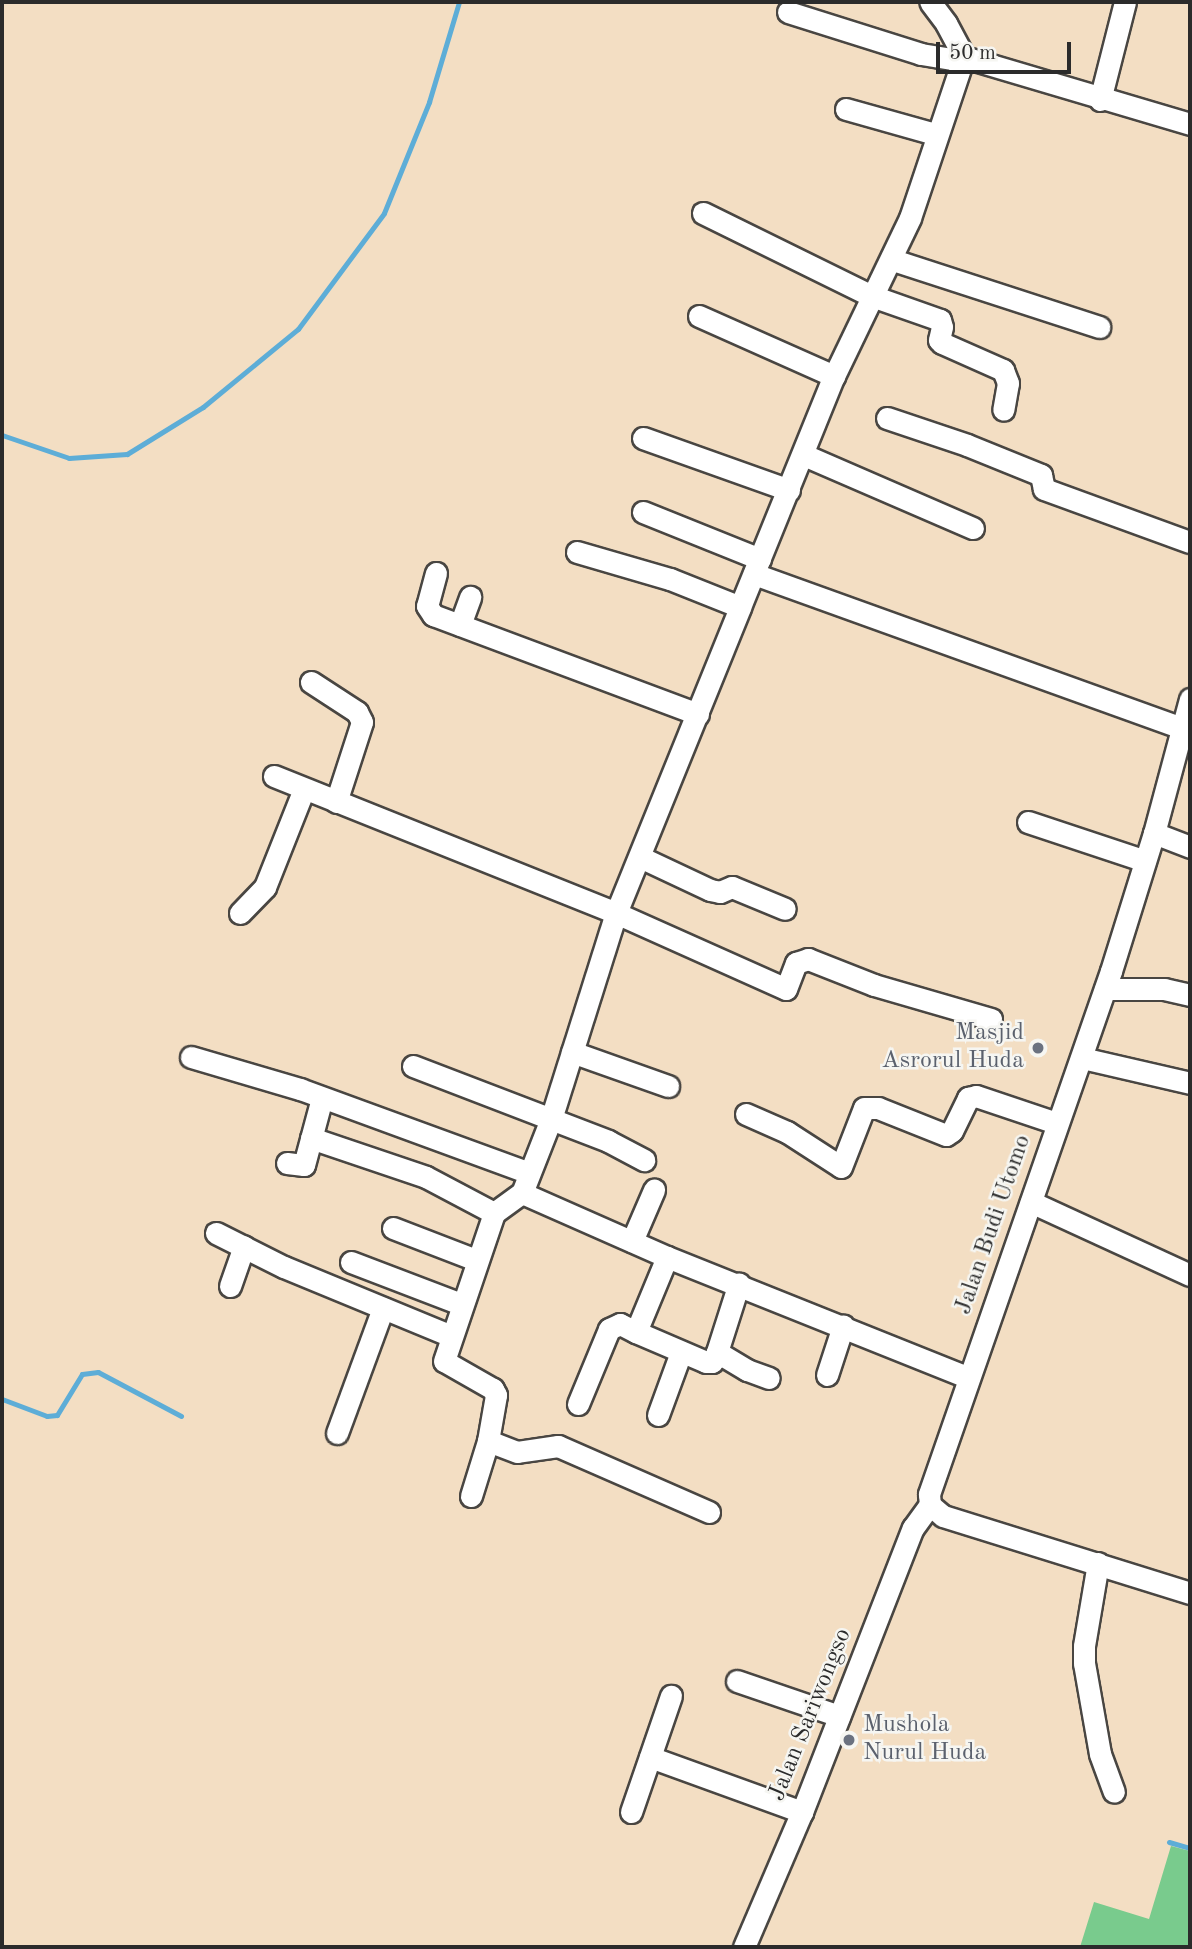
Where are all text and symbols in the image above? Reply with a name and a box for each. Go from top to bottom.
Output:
scale bar [940,28,1075,72]
text: 50 m [949,43,996,64]
place label: Masjid Asrorul Huda [882,1020,1024,1076]
marker: Masjid Asrorul Huda [1030,1040,1046,1056]
street label: Jalan Budi Utomo [950,1131,1038,1319]
street label: Jalan Sariwongso [763,1625,859,1805]
place label: Mushola Nurul Huda [863,1712,986,1768]
marker: Mushola Nurul Huda [841,1732,857,1748]

